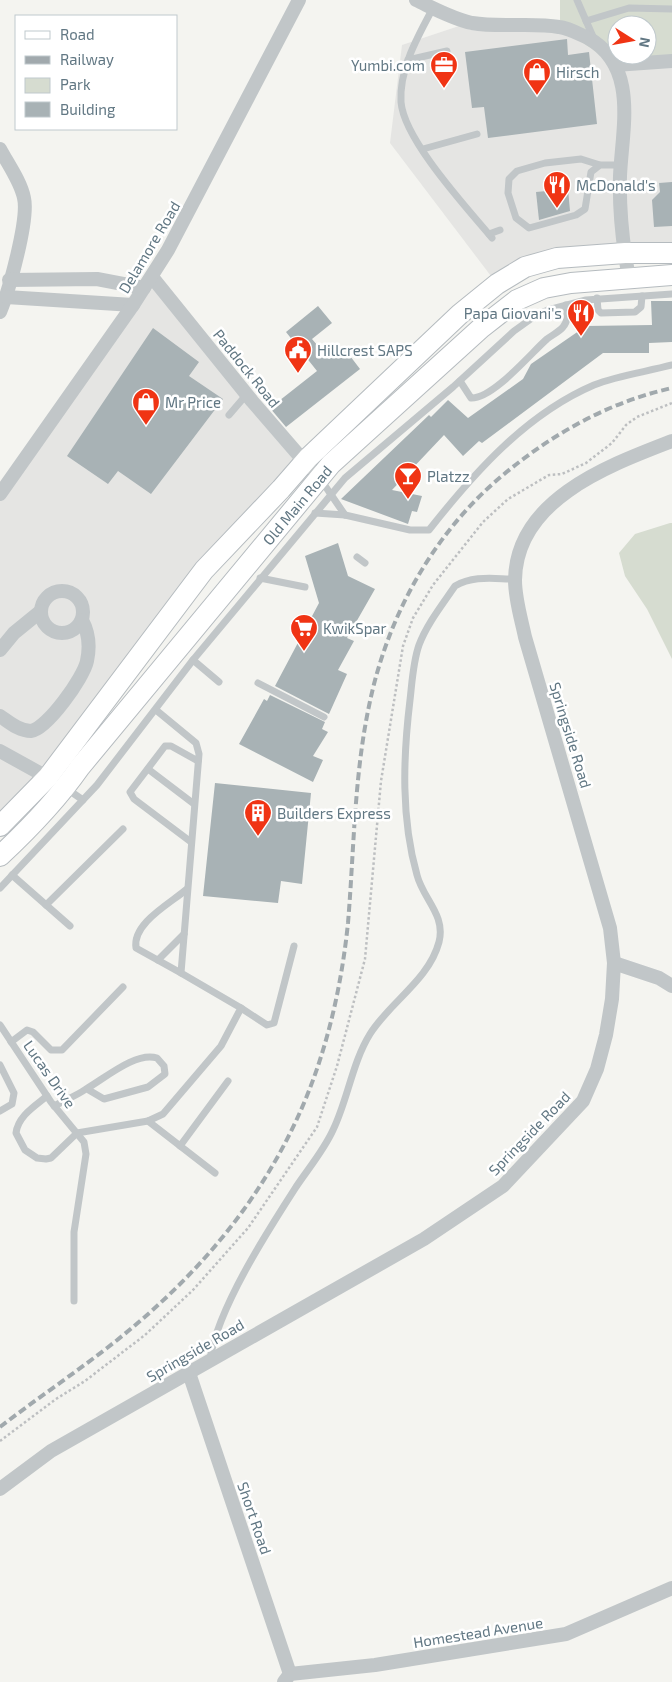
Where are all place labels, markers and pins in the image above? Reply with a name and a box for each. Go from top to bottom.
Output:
office icon: Yumbi.com [429,50,459,89]
place label: Yumbi.com [351,56,425,74]
shop icon: Hirsch [522,57,552,96]
place label: Hirsch [556,63,599,81]
restaurant icon: McDonald's [542,170,572,209]
place label: McDonald's [576,176,656,194]
restaurant icon: Papa Giovani's [566,298,596,337]
place label: Papa Giovani's [464,304,562,322]
public building icon: Hillcrest SAPS [283,335,313,374]
place label: Hillcrest SAPS [317,341,413,359]
shop icon: Mr Price [131,387,161,426]
place label: Mr Price [165,393,221,411]
bar icon: Platzz [393,461,423,500]
place label: Platzz [427,467,470,485]
supermarket icon: KwikSpar [289,613,319,652]
place label: KwikSpar [323,619,387,637]
building icon: Builders Express [243,798,273,837]
place label: Builders Express [277,804,391,822]

